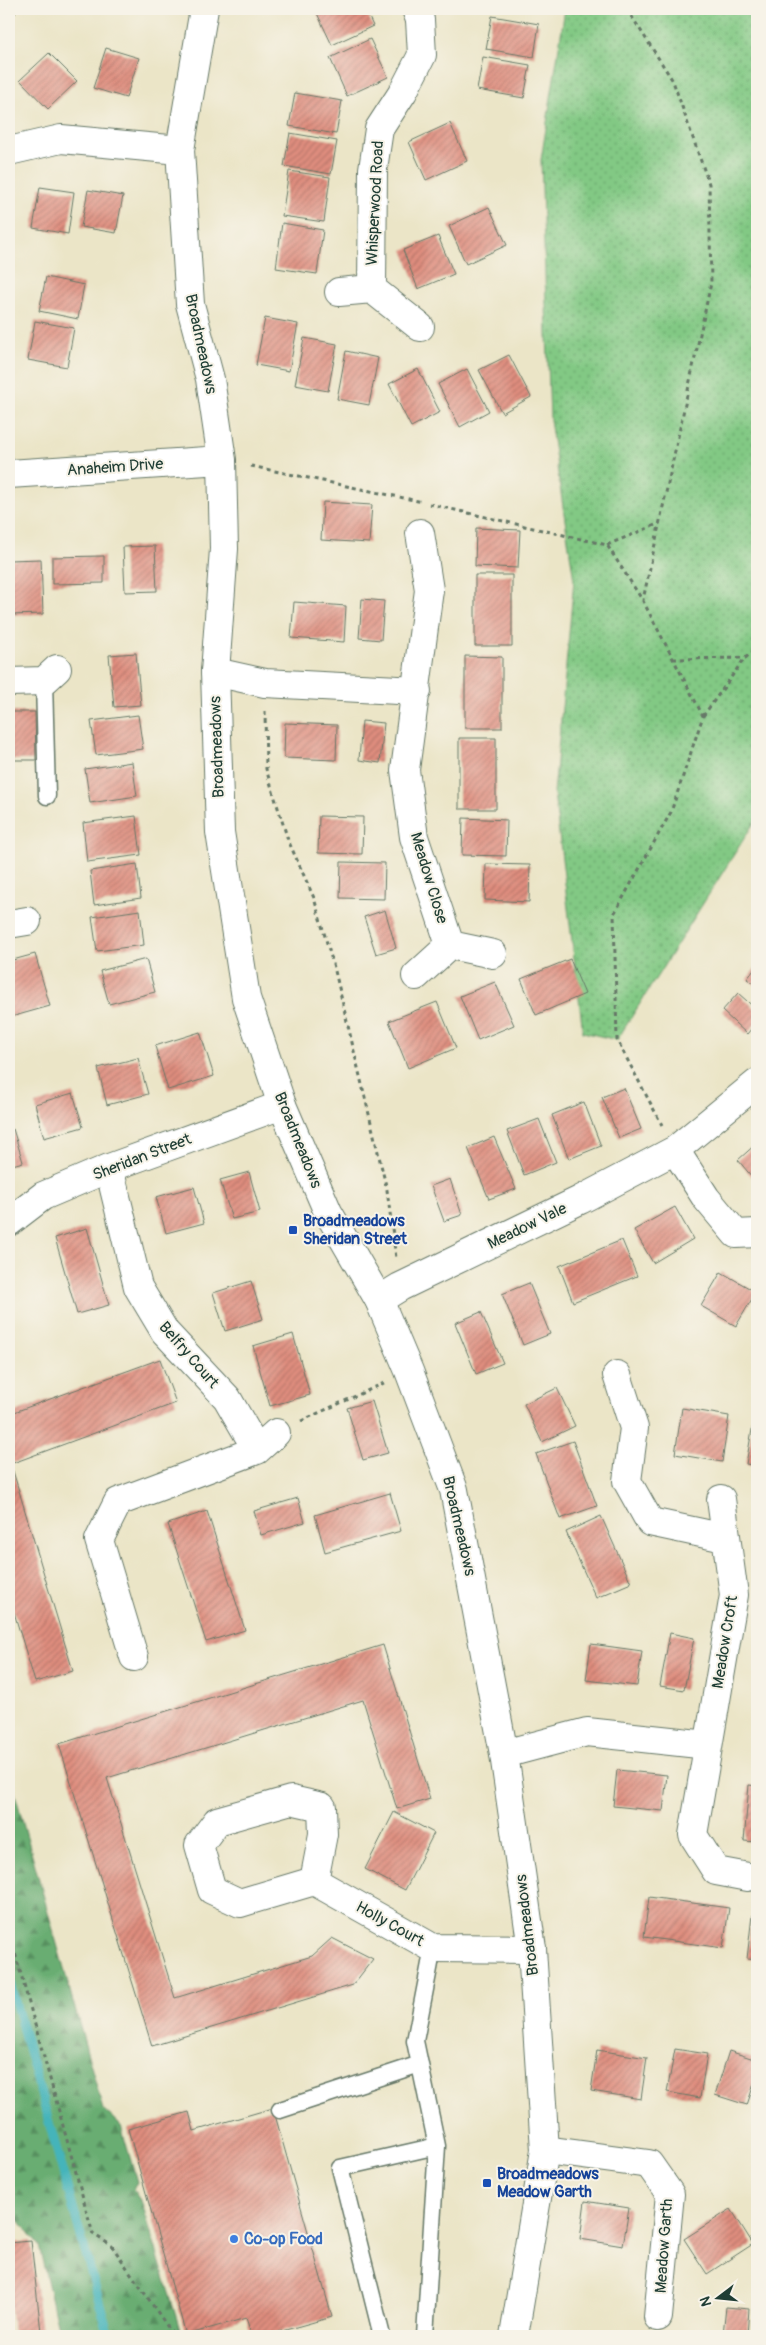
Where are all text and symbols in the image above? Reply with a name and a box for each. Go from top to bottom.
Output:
street label: Whisperwood Road [362,140,388,266]
street label: Broadmeadows [181,292,221,396]
street label: Anaheim Drive [66,454,164,480]
street label: Broadmeadows [205,696,229,798]
street label: Meadow Close [406,830,452,926]
street label: Broadmeadows [270,1089,326,1191]
street label: Sheridan Street [90,1129,195,1185]
street label: Meadow Vale [484,1198,570,1254]
place label: Broadmeadows Sheridan Street [303,1211,408,1249]
marker: Broadmeadows Sheridan Street [287,1224,299,1236]
street label: Belfry Court [155,1318,224,1393]
street label: Broadmeadows [438,1474,480,1578]
street label: Meadow Croft [708,1594,742,1690]
street label: Broadmeadows [511,1873,543,1977]
street label: Holly Court [352,1897,428,1951]
place label: Broadmeadows Meadow Garth [497,2164,600,2202]
marker: Broadmeadows Meadow Garth [481,2177,493,2189]
street label: Meadow Garth [651,2198,677,2294]
place label: Co-op Food [244,2229,323,2249]
marker: Co-op Food [228,2233,240,2245]
north arrow [694,2272,744,2322]
text: N [697,2295,715,2308]

